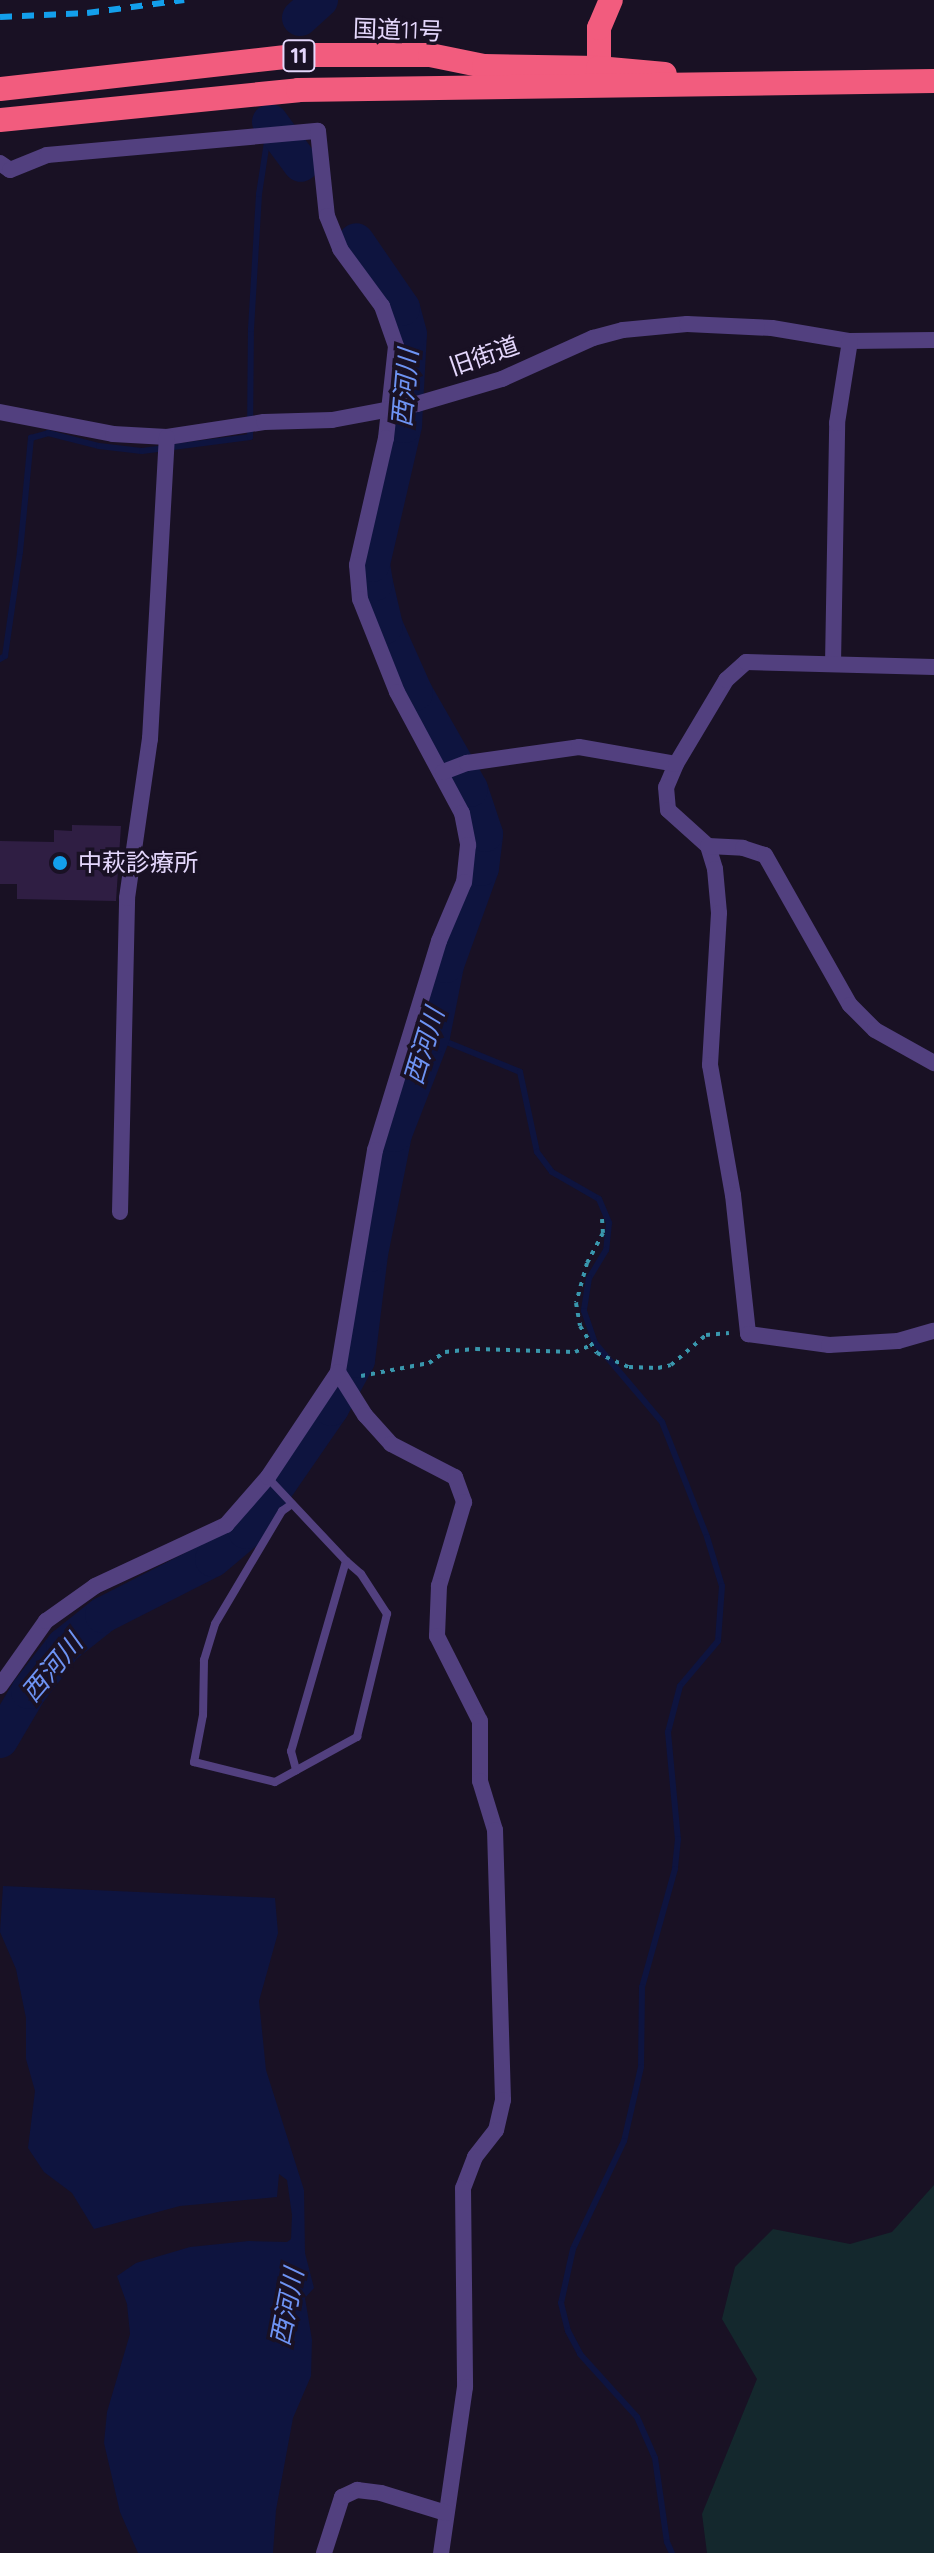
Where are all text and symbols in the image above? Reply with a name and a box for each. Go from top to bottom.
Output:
street label: 国道11号 [353,14,443,46]
road number: 11 [281,38,317,74]
street label: 旧街道 [445,331,523,381]
water label: 西河川 [386,348,424,428]
place label: 中萩診療所 [78,849,198,877]
marker: 中萩診療所 [49,852,71,874]
water label: 西河川 [398,1004,450,1088]
water label: 西河川 [15,1628,89,1708]
water label: 西河川 [264,2266,310,2348]

